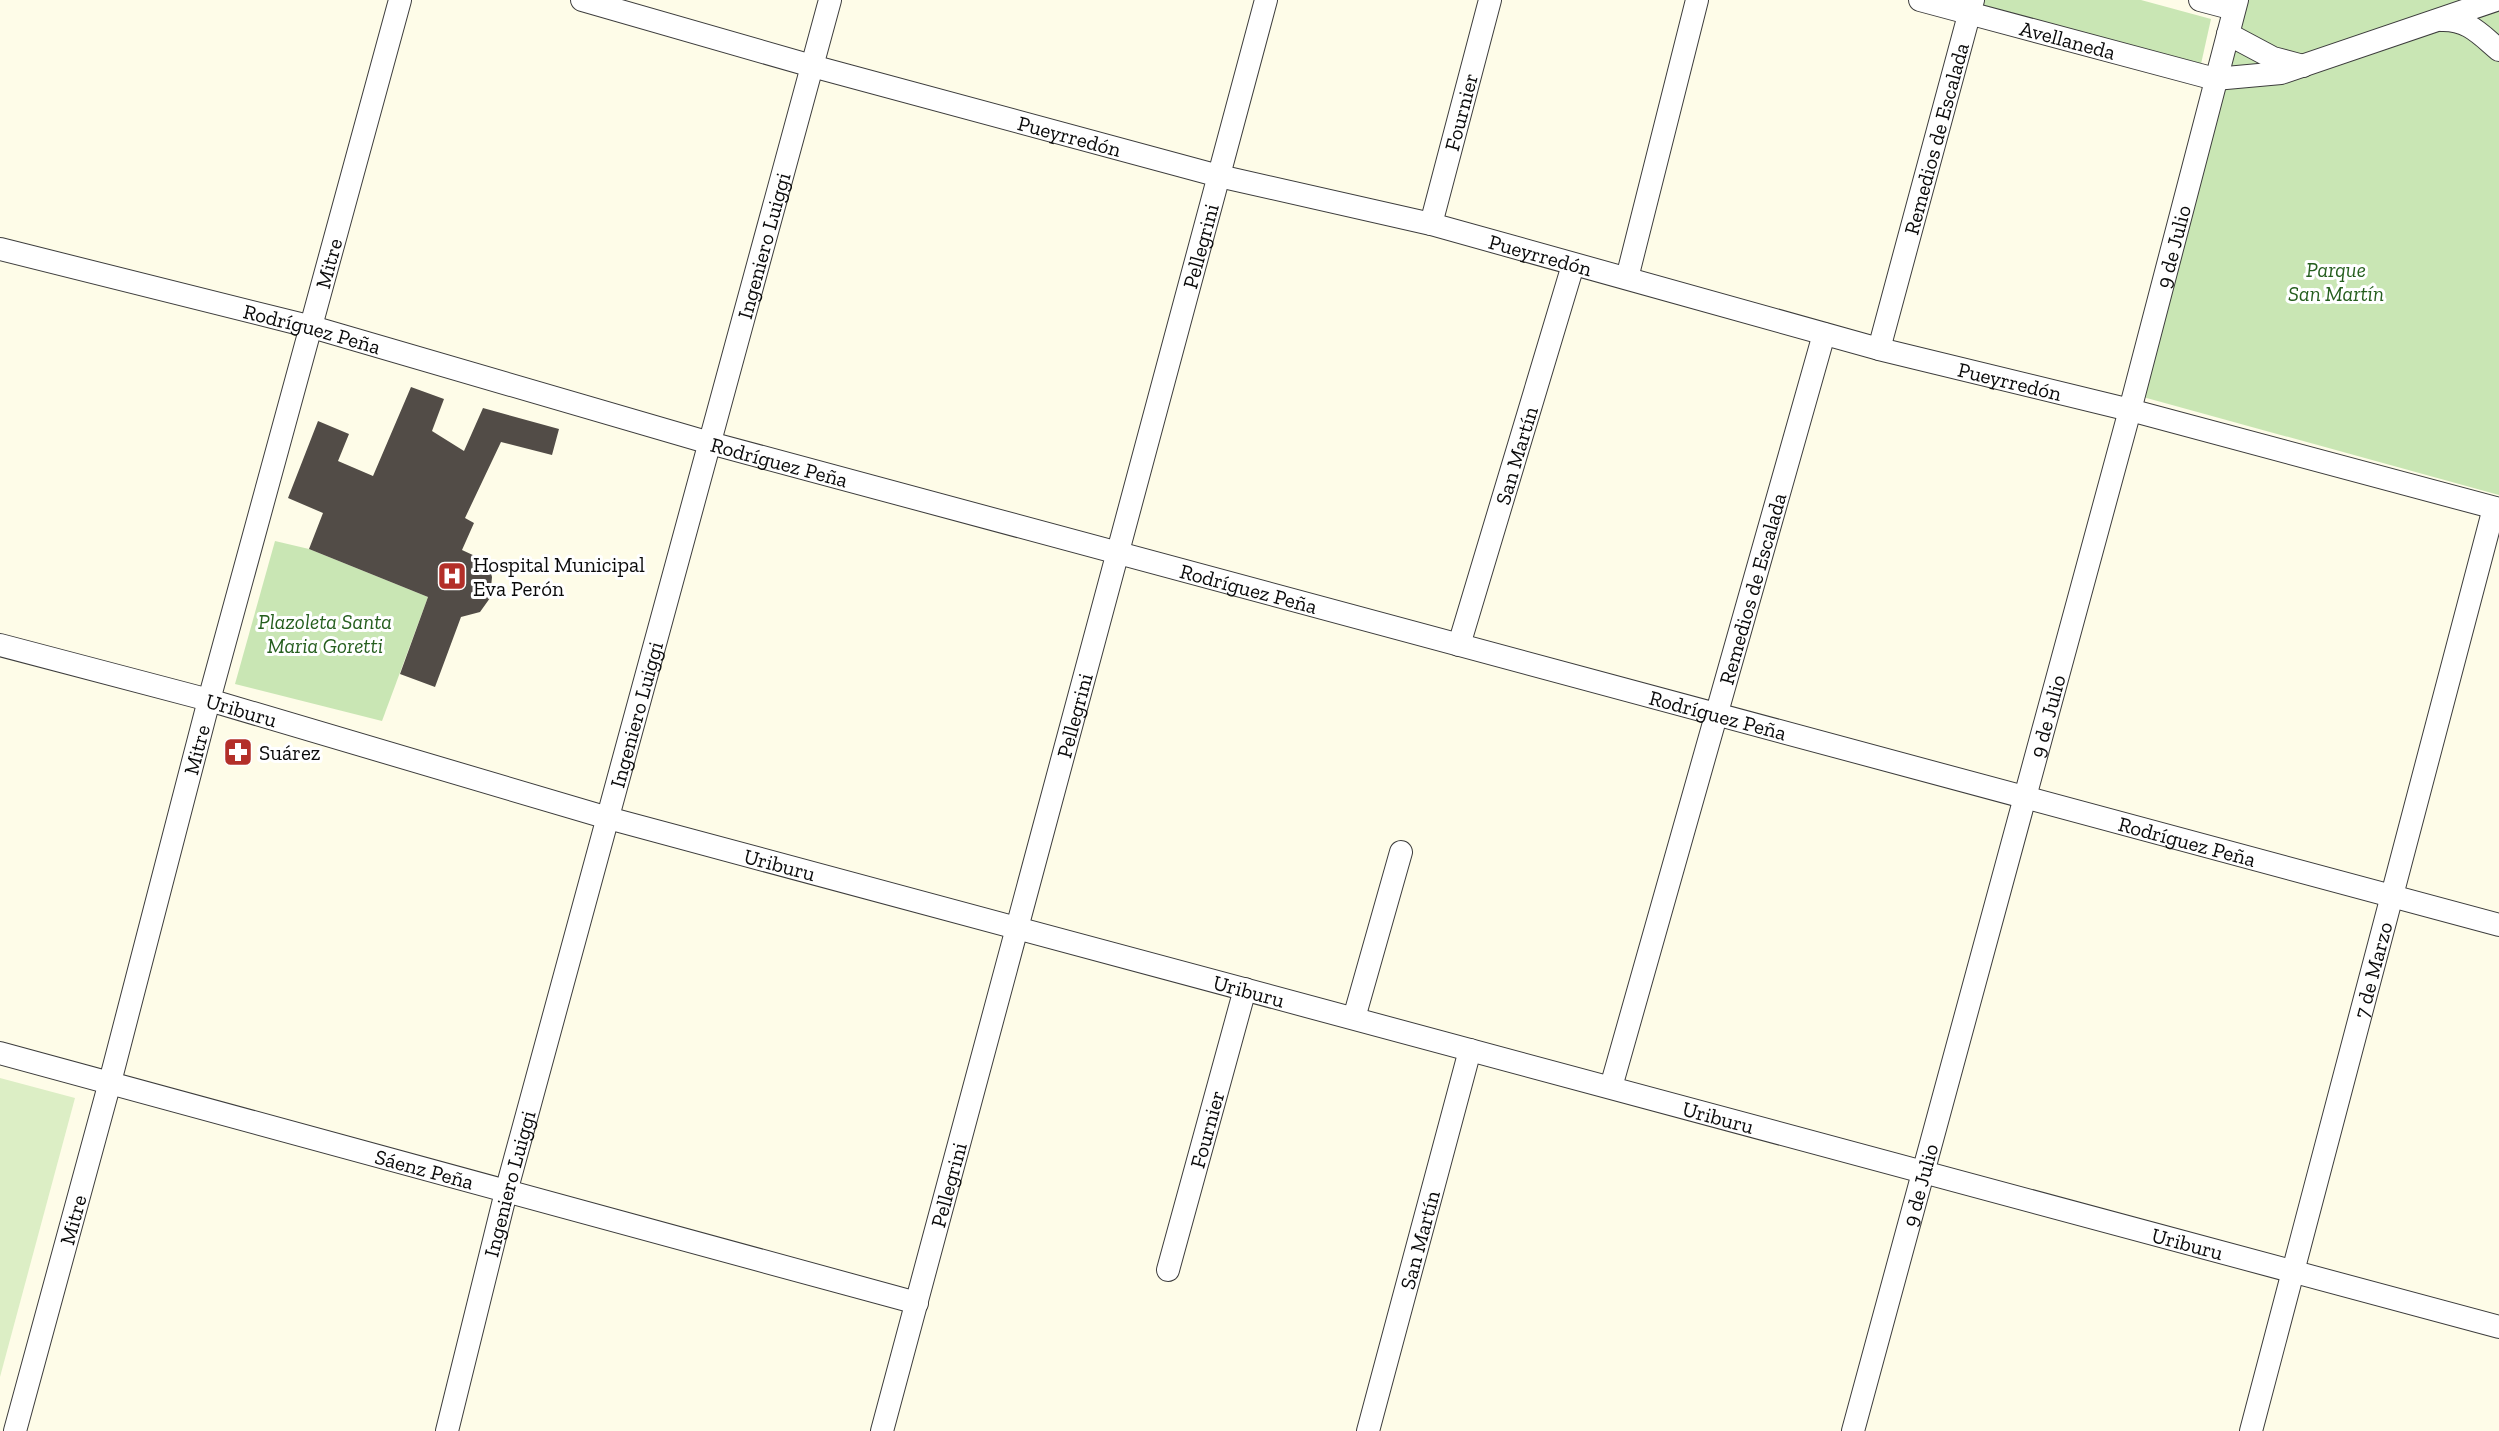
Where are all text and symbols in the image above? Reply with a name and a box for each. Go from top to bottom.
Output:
street label: Avellaneda [2017,15,2118,64]
street label: Remedios de Escalada [1898,40,1973,237]
street label: Fournier [1438,70,1483,153]
street label: Pueyrredón [1015,110,1124,161]
street label: Ingeniero Luiggi [731,170,795,321]
street label: Pellegrini [1177,201,1223,291]
street label: 9 de Julio [2150,202,2196,291]
street label: Pueyrredón [1486,228,1595,281]
street label: Mitre [309,235,347,291]
park label: Parque San Martín [2288,257,2384,306]
street label: Rodríguez Peña [241,298,384,359]
street label: Pueyrredón [1955,356,2064,405]
street label: San Martín [1489,403,1542,507]
street label: Rodríguez Peña [708,431,851,492]
street label: Remedios de Escalada [1713,490,1791,687]
place label: Hospital Municipal Eva Perón [473,552,645,601]
street label: Rodríguez Peña [1177,558,1320,619]
hospital icon: Hospital Municipal Eva Perón [436,560,468,592]
park label: Plazoleta Santa Maria Goretti [258,609,392,658]
street label: Ingeniero Luiggi [604,639,668,790]
street label: Pellegrini [1051,670,1097,760]
street label: 9 de Julio [2024,672,2070,760]
street label: Rodríguez Peña [1647,684,1789,745]
street label: Uriburu [203,687,280,732]
street label: Mitre [178,722,215,777]
pharmacy icon: Suárez [222,736,254,768]
place label: Suárez [259,740,321,765]
street label: Rodríguez Peña [2116,811,2259,871]
street label: Uriburu [741,843,818,886]
street label: 7 de Marzo [2348,919,2397,1021]
street label: Uriburu [1211,969,1288,1012]
street label: Fournier [1184,1088,1229,1171]
street label: Uriburu [1680,1095,1757,1138]
street label: Ingeniero Luiggi [478,1108,540,1259]
street label: Pellegrini [925,1139,971,1230]
street label: 9 de Julio [1897,1141,1943,1229]
street label: Sáenz Peña [372,1143,477,1194]
street label: San Martín [1394,1188,1444,1292]
street label: Mitre [54,1192,91,1248]
street label: Uriburu [2149,1222,2226,1265]

